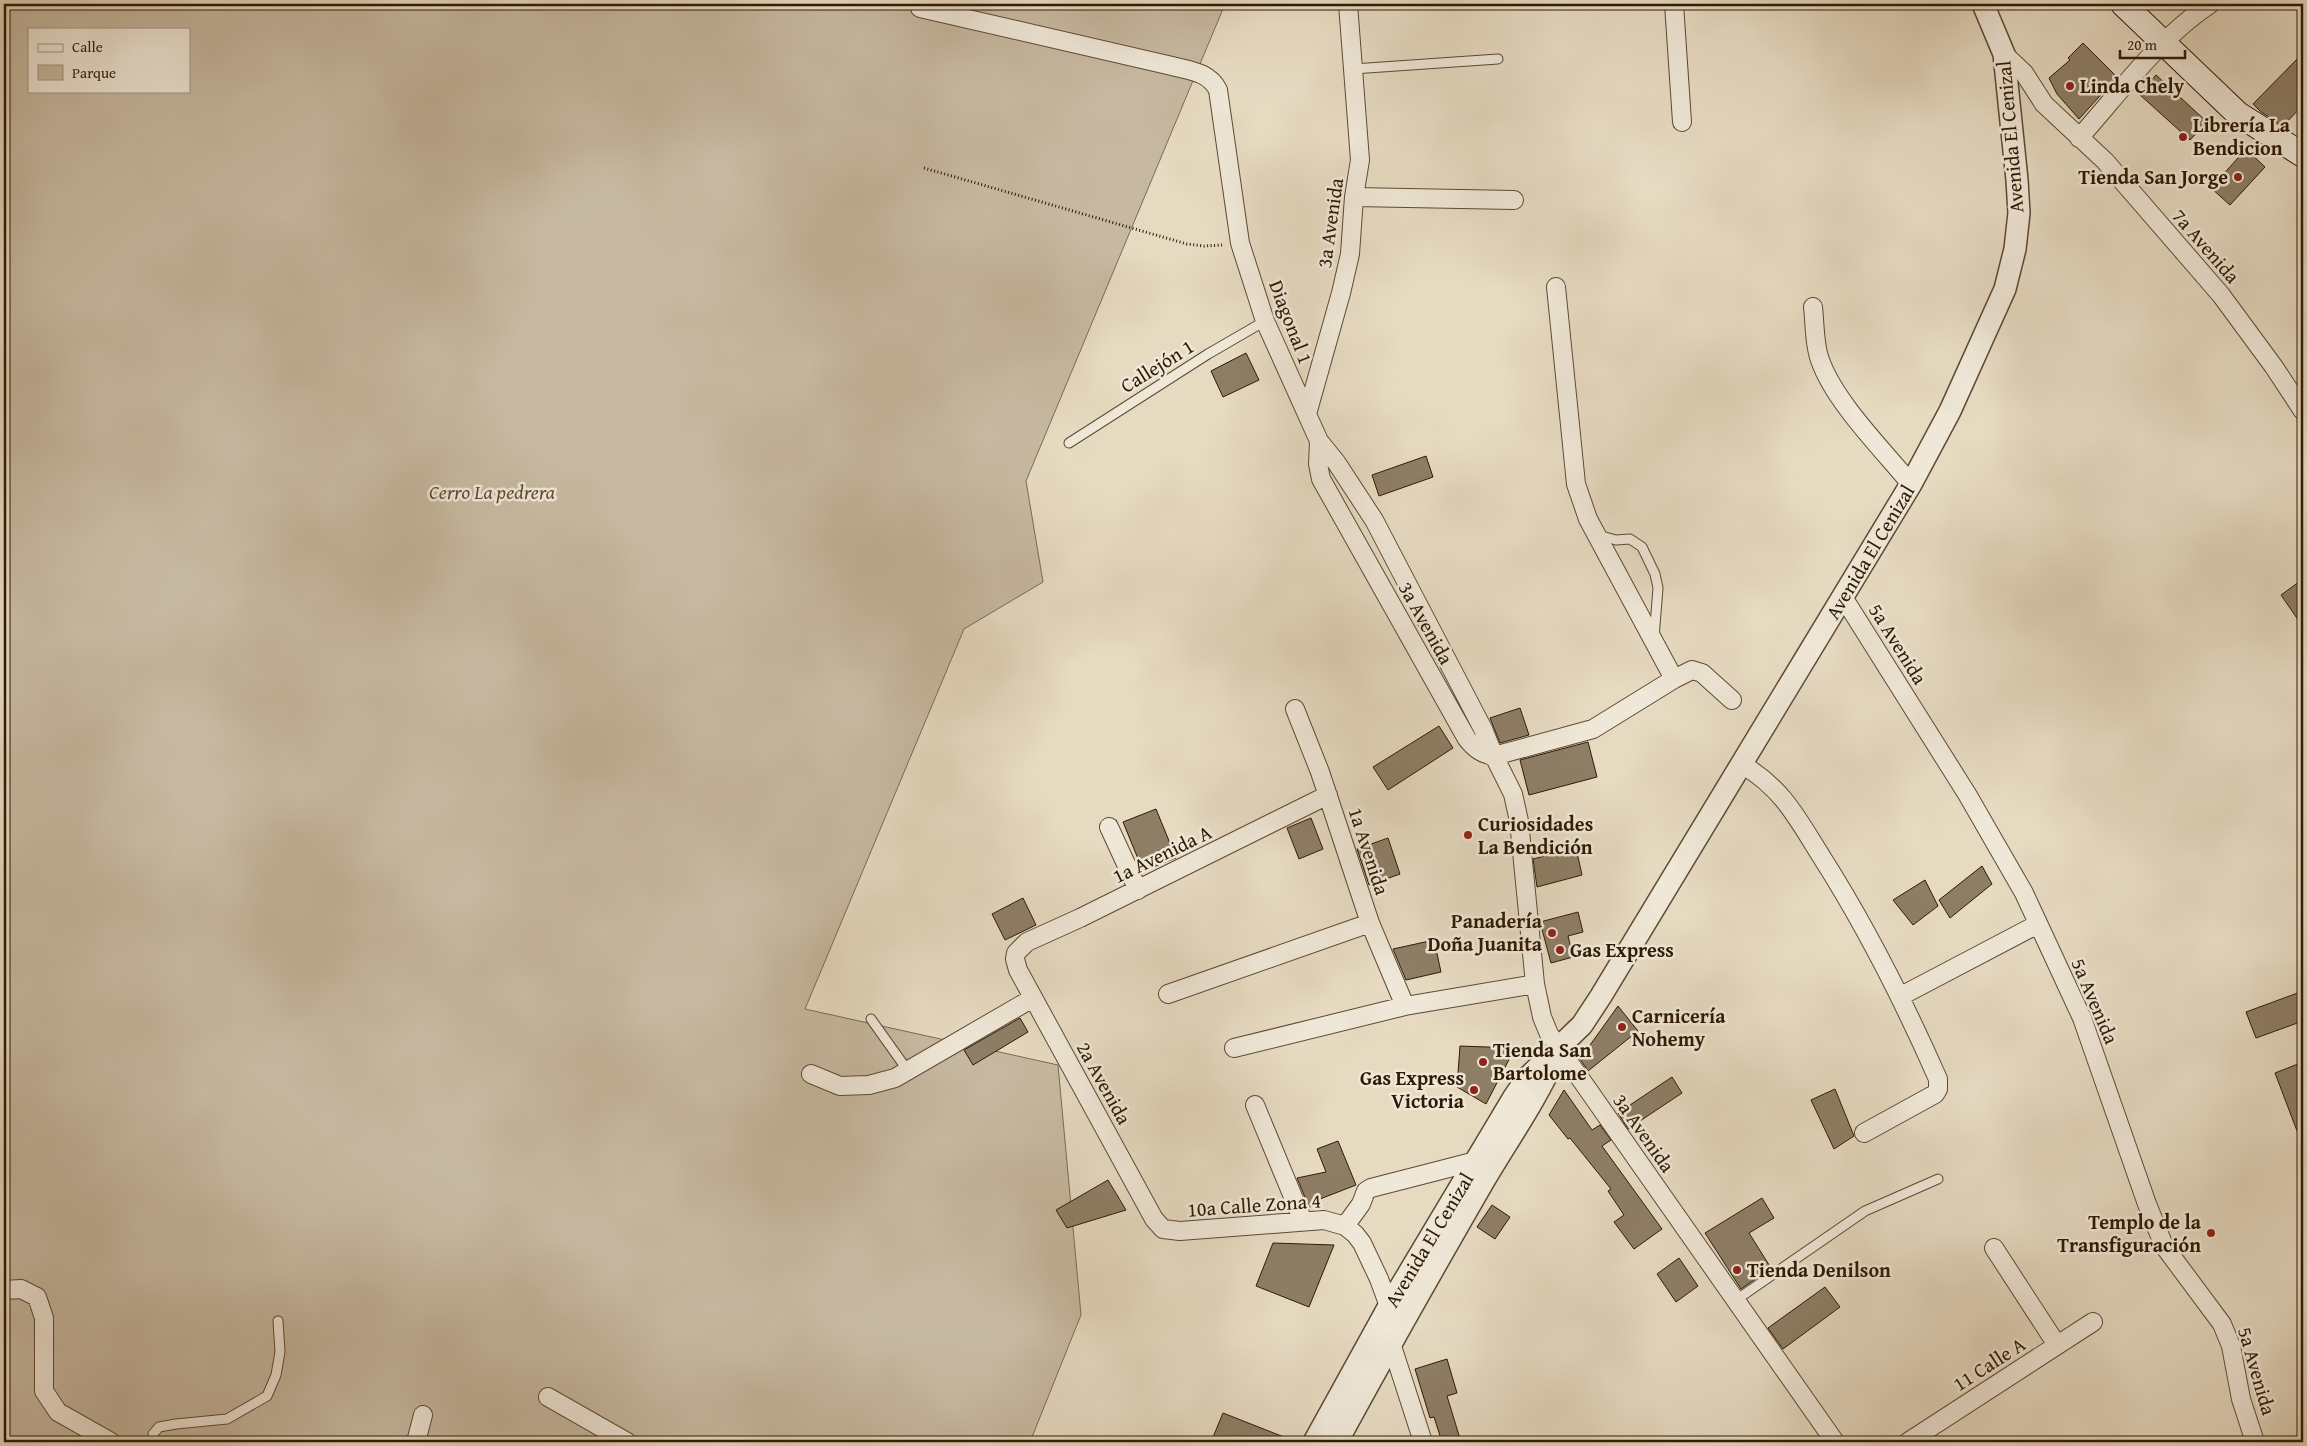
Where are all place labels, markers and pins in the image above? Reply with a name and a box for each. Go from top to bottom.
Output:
place label: Linda Chely [2080,71,2185,100]
marker: Linda Chely [2064,80,2076,92]
place label: Librería La Bendicion [2193,110,2291,162]
marker: Librería La Bendicion [2177,131,2189,143]
place label: Tienda San Jorge [2078,162,2228,191]
marker: Tienda San Jorge [2232,171,2244,183]
place label: Curiosidades La Bendición [1478,809,1593,861]
marker: Curiosidades La Bendición [1462,829,1474,841]
place label: Panadería Doña Juanita [1427,906,1543,958]
marker: Panadería Doña Juanita [1546,927,1558,939]
place label: Gas Express [1570,935,1674,964]
marker: Gas Express [1554,944,1566,956]
place label: Carnicería Nohemy [1632,1001,1726,1053]
marker: Carnicería Nohemy [1616,1021,1628,1033]
place label: Tienda San Bartolome [1493,1035,1592,1087]
marker: Tienda San Bartolome [1477,1056,1489,1068]
place label: Gas Express Victoria [1360,1063,1465,1115]
marker: Gas Express Victoria [1468,1084,1480,1096]
place label: Templo de la Transfiguración [2057,1207,2202,1259]
marker: Templo de la Transfiguración [2205,1227,2217,1239]
place label: Tienda Denilson [1747,1255,1891,1284]
marker: Tienda Denilson [1731,1264,1743,1276]

